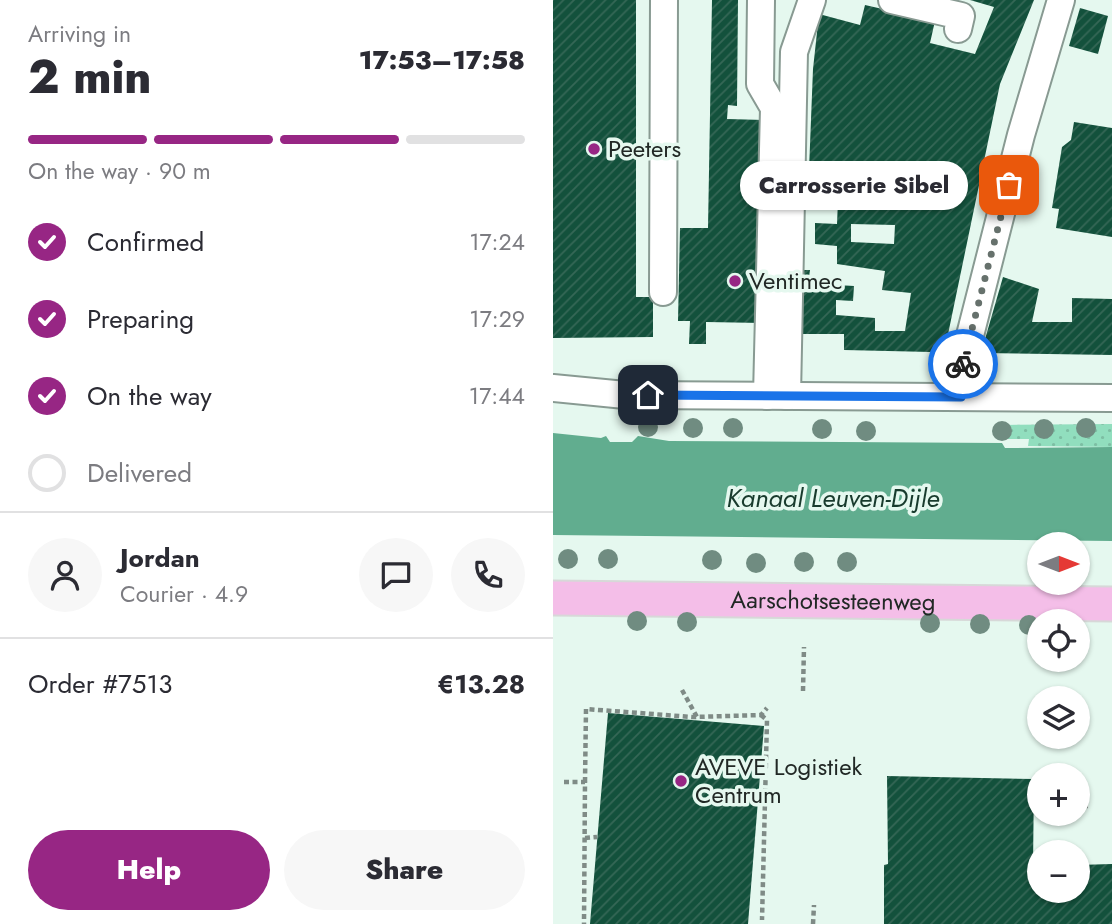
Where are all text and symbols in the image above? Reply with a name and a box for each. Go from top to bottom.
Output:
text: Arriving in [28,17,131,51]
text: 17:53–17:58 [359,41,525,79]
text: 2 min [28,44,152,110]
place label: Peeters [608,131,681,166]
marker: Peeters [586,141,602,157]
text: On the way · 90 m [28,154,211,188]
pin [979,155,1039,215]
callout: Carrosserie Sibel [739,160,967,210]
icon: bag [990,166,1028,204]
text: Carrosserie Sibel [759,168,949,202]
icon: check [28,223,66,261]
text: Confirmed [87,223,204,261]
text: 17:24 [469,225,525,259]
place label: Ventimec [749,263,842,298]
marker: Ventimec [727,273,743,289]
icon: check [28,300,66,338]
text: Preparing [87,300,194,338]
text: 17:29 [469,302,525,336]
courier [928,329,998,399]
icon: bike [944,345,982,383]
pin [618,365,678,425]
icon: home [629,376,667,414]
icon: check [28,377,66,415]
text: On the way [87,377,212,415]
text: 17:44 [469,379,525,413]
text: Delivered [87,454,192,492]
water label: Kanaal Leuven-Dijle [727,479,939,517]
north arrow [1027,532,1090,595]
map controls [1027,532,1090,903]
button: person [28,538,102,612]
button: chat [359,538,433,612]
button: phone [451,538,525,612]
text: Jordan [120,539,200,577]
text: Courier · 4.9 [120,577,248,611]
street label: Aarschotsesteenweg [730,582,936,619]
button: locate [1027,609,1090,672]
text: Order #7513 [28,665,172,703]
text: €13.28 [437,665,525,703]
button: layers [1027,686,1090,749]
place label: AVEVE Logistiek Centrum [695,749,863,812]
button: + [1027,763,1090,826]
marker: AVEVE Logistiek Centrum [673,773,689,789]
button: Help [28,830,270,910]
button: Share [284,830,525,910]
button: − [1027,840,1090,903]

